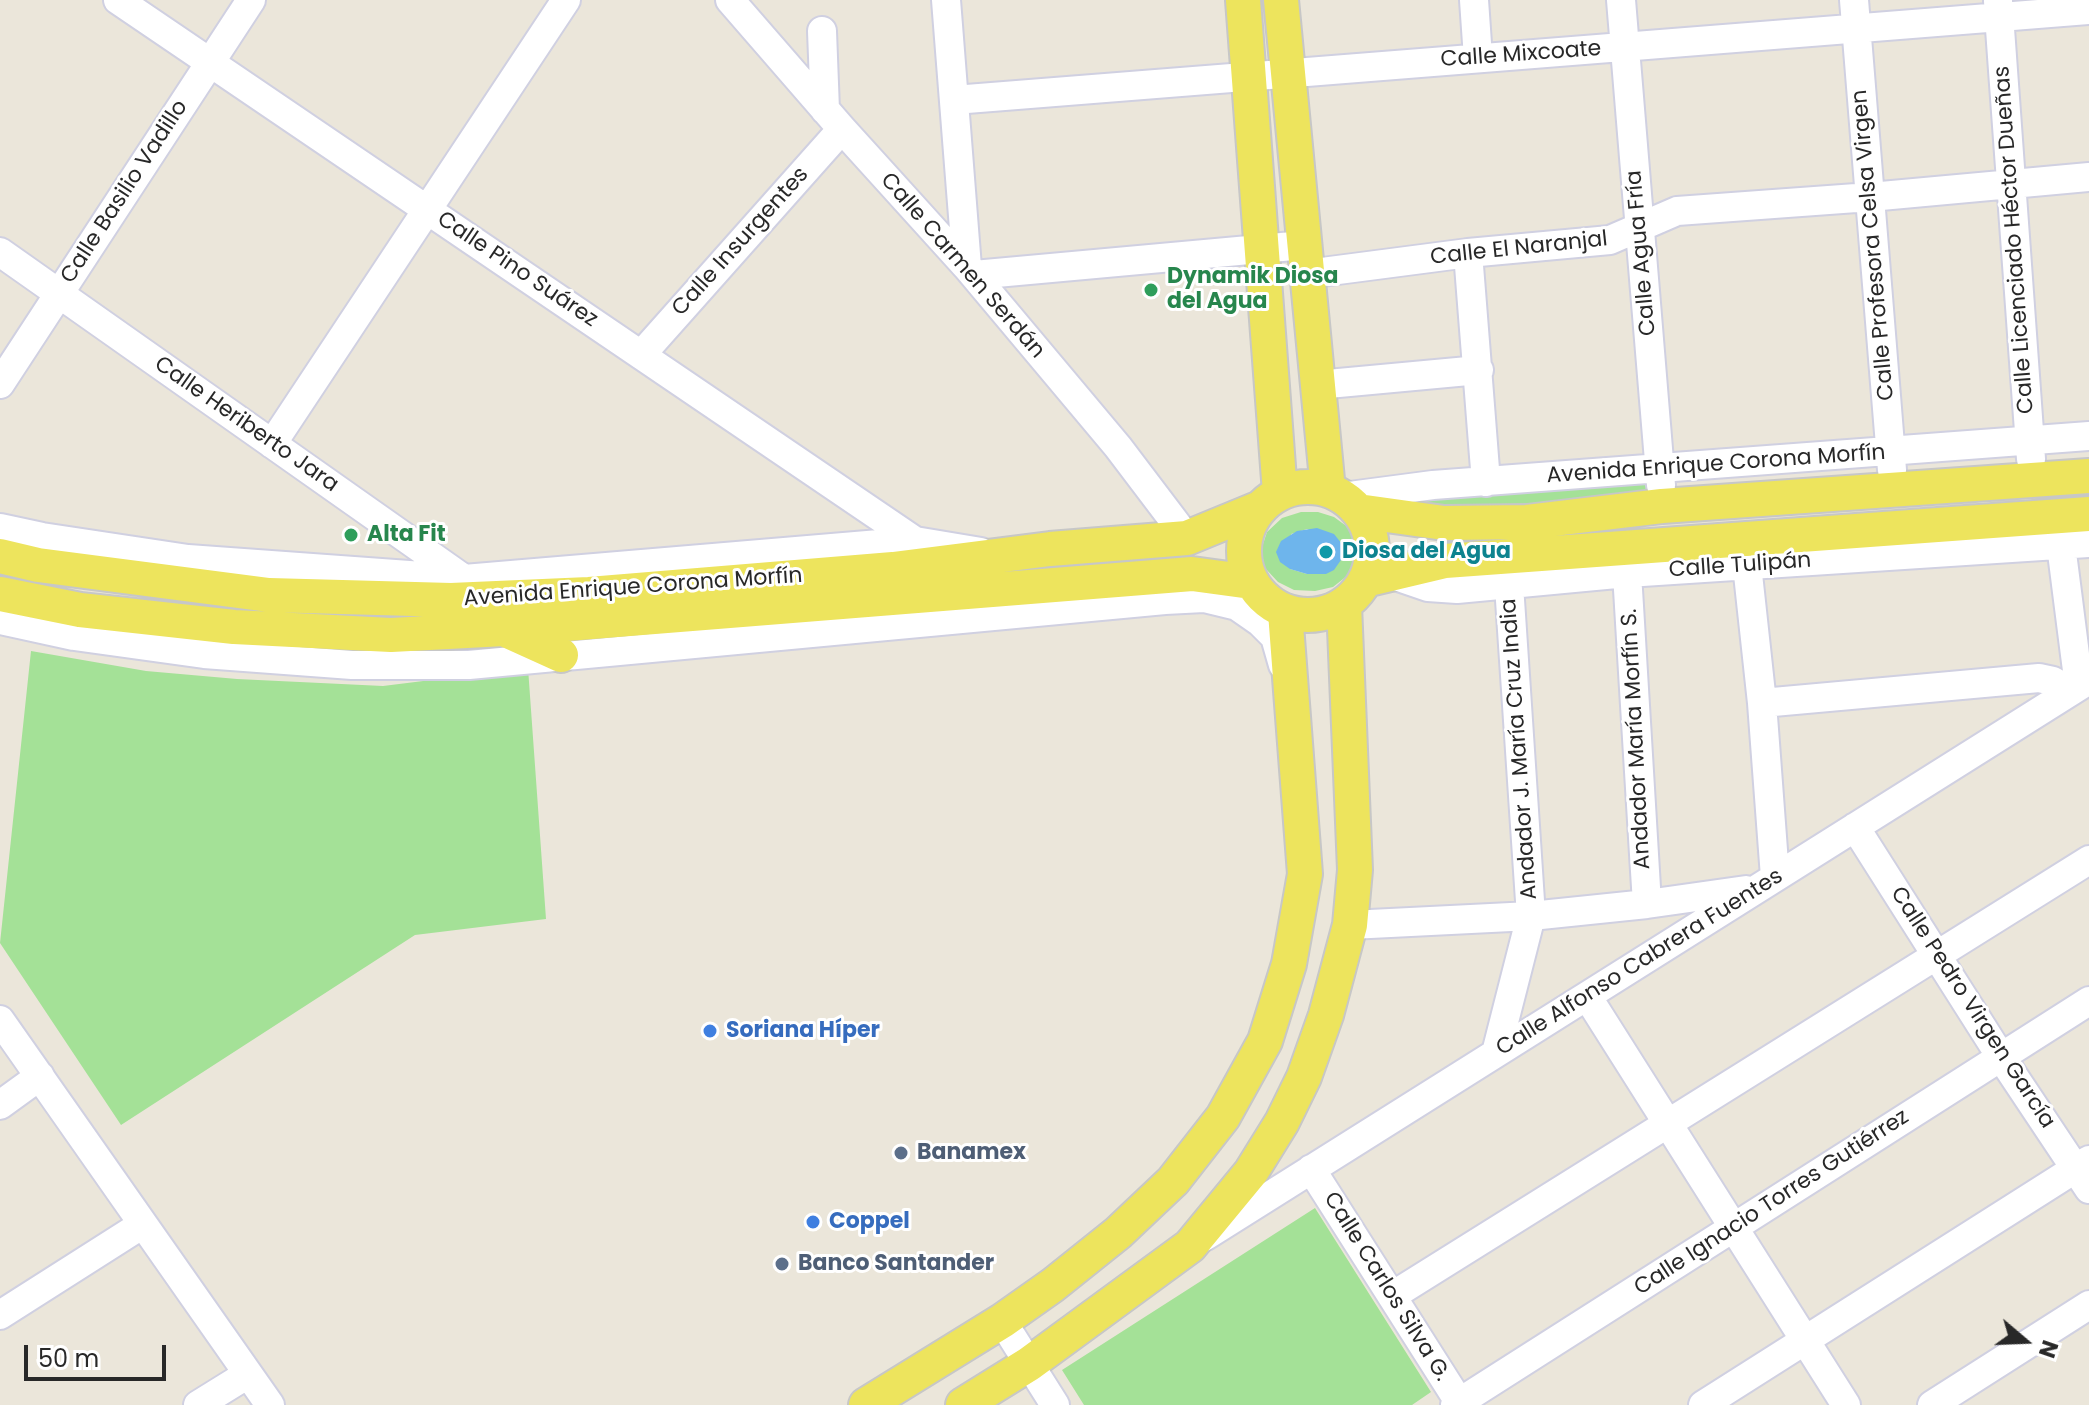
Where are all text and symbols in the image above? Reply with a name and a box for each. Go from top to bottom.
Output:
street label: Calle Mixcoate [1440,36,1602,74]
street label: Calle Licenciado Héctor Dueñas [1990,65,2040,415]
street label: Calle Profesora Celsa Virgen [1847,88,1901,402]
street label: Calle Basilio Vadillo [56,95,194,289]
street label: Calle Insurgentes [667,162,815,322]
street label: Calle Carmen Serdán [874,168,1050,364]
street label: Calle Agua Fría [1622,169,1662,337]
street label: Calle Pino Suárez [432,206,602,334]
street label: Calle El Naranjal [1429,227,1609,271]
place label: Dynamik Diosa del Agua [1167,264,1338,316]
marker: Dynamik Diosa del Agua [1142,281,1160,299]
street label: Calle Heriberto Jara [149,351,343,499]
street label: Avenida Enrique Corona Morfín [1546,440,1886,490]
place label: Alta Fit [367,522,446,548]
marker: Alta Fit [342,526,360,544]
place label: Diosa del Agua [1342,539,1511,565]
marker: Diosa del Agua [1317,543,1335,561]
street label: Calle Tulipán [1668,548,1812,584]
street label: Avenida Enrique Corona Morfín [463,563,803,613]
street label: Andador J. María Cruz India [1496,598,1544,900]
street label: Andador María Morfín S. [1617,608,1657,870]
street label: Calle Alfonso Cabrera Fuentes [1492,864,1788,1062]
street label: Calle Pedro Virgen García [1884,882,2060,1134]
place label: Soriana Híper [726,1018,880,1044]
marker: Soriana Híper [701,1022,719,1040]
street label: Calle Ignacio Torres Gutiérrez [1630,1104,1914,1302]
place label: Banamex [917,1140,1026,1166]
marker: Banamex [892,1144,910,1162]
street label: Calle Carlos Silva G. [1317,1188,1455,1386]
place label: Coppel [829,1209,910,1235]
marker: Coppel [804,1213,822,1231]
place label: Banco Santander [798,1251,994,1277]
marker: Banco Santander [773,1255,791,1273]
north arrow [1985,1301,2065,1381]
scale bar [28,1329,170,1379]
text: N [2031,1336,2066,1362]
text: 50 m [38,1342,99,1375]

